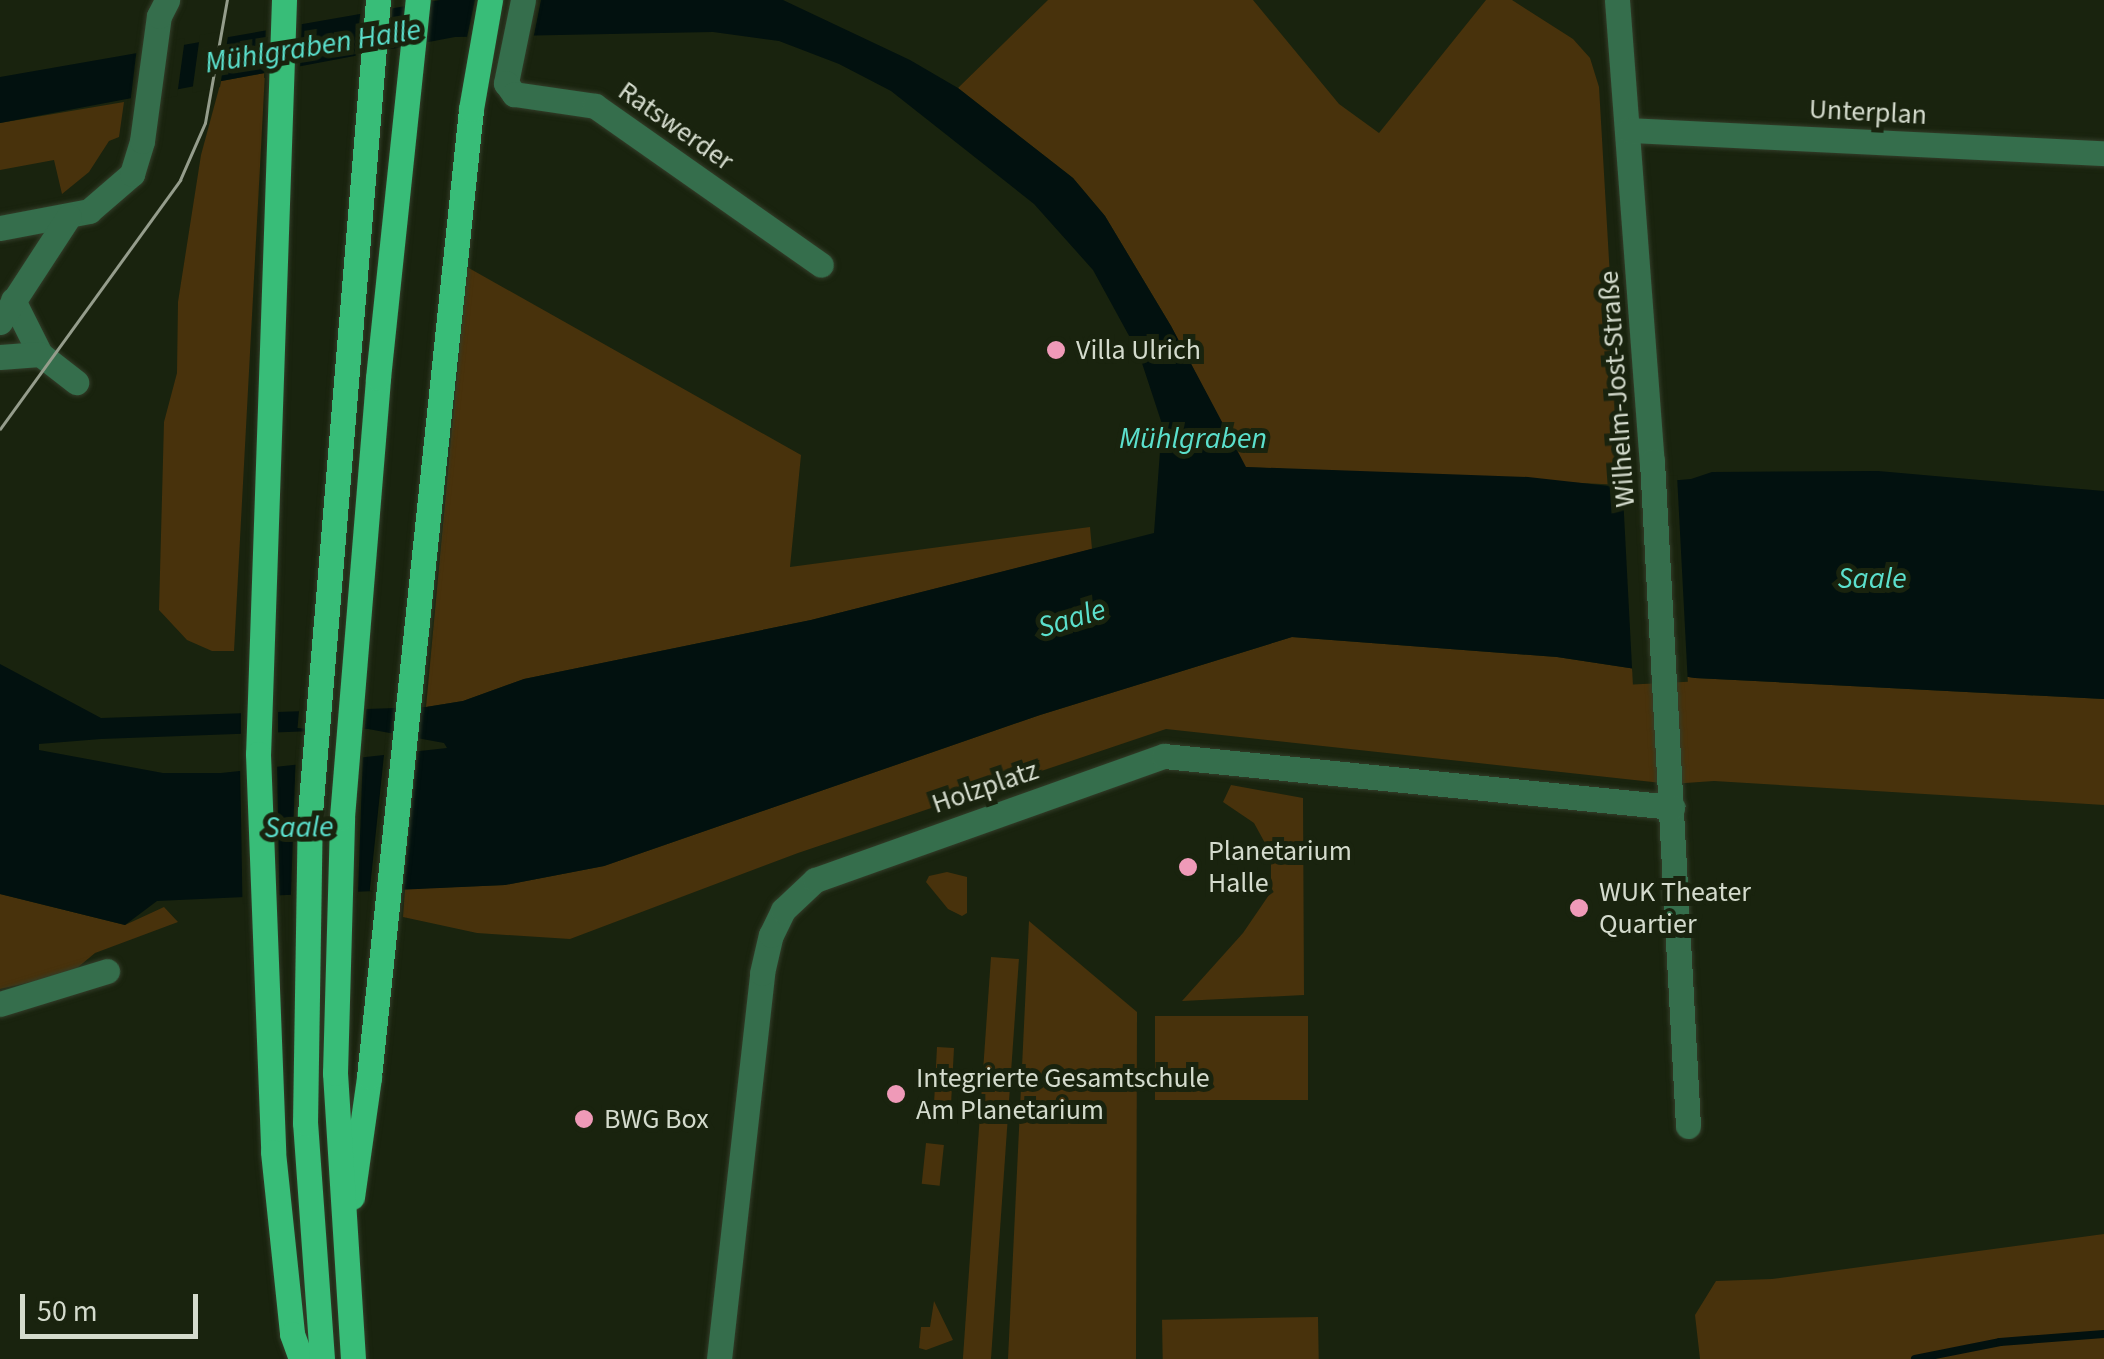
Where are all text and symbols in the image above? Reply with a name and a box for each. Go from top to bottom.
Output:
water label: Mühlgraben Halle [202,12,424,82]
street label: Ratswerder [612,74,740,178]
street label: Unterplan [1808,92,1928,132]
street label: Wilhelm-Jost-Straße [1592,269,1642,509]
place label: Villa Ulrich [1076,333,1201,367]
marker: Villa Ulrich [1045,339,1067,361]
water label: Mühlgraben [1119,421,1267,457]
water label: Saale [1837,561,1907,597]
water label: Saale [1034,592,1110,646]
street label: Holzplatz [927,753,1043,821]
water label: Saale [264,809,334,847]
place label: Planetarium Halle [1208,834,1352,900]
marker: Planetarium Halle [1177,856,1199,878]
place label: WUK Theater Quartier [1599,875,1751,941]
marker: WUK Theater Quartier [1568,897,1590,919]
place label: Integrierte Gesamtschule Am Planetarium [916,1061,1210,1127]
marker: Integrierte Gesamtschule Am Planetarium [885,1083,907,1105]
place label: BWG Box [604,1102,709,1136]
marker: BWG Box [573,1108,595,1130]
scale bar [25,1274,202,1336]
text: 50 m [37,1290,98,1333]

